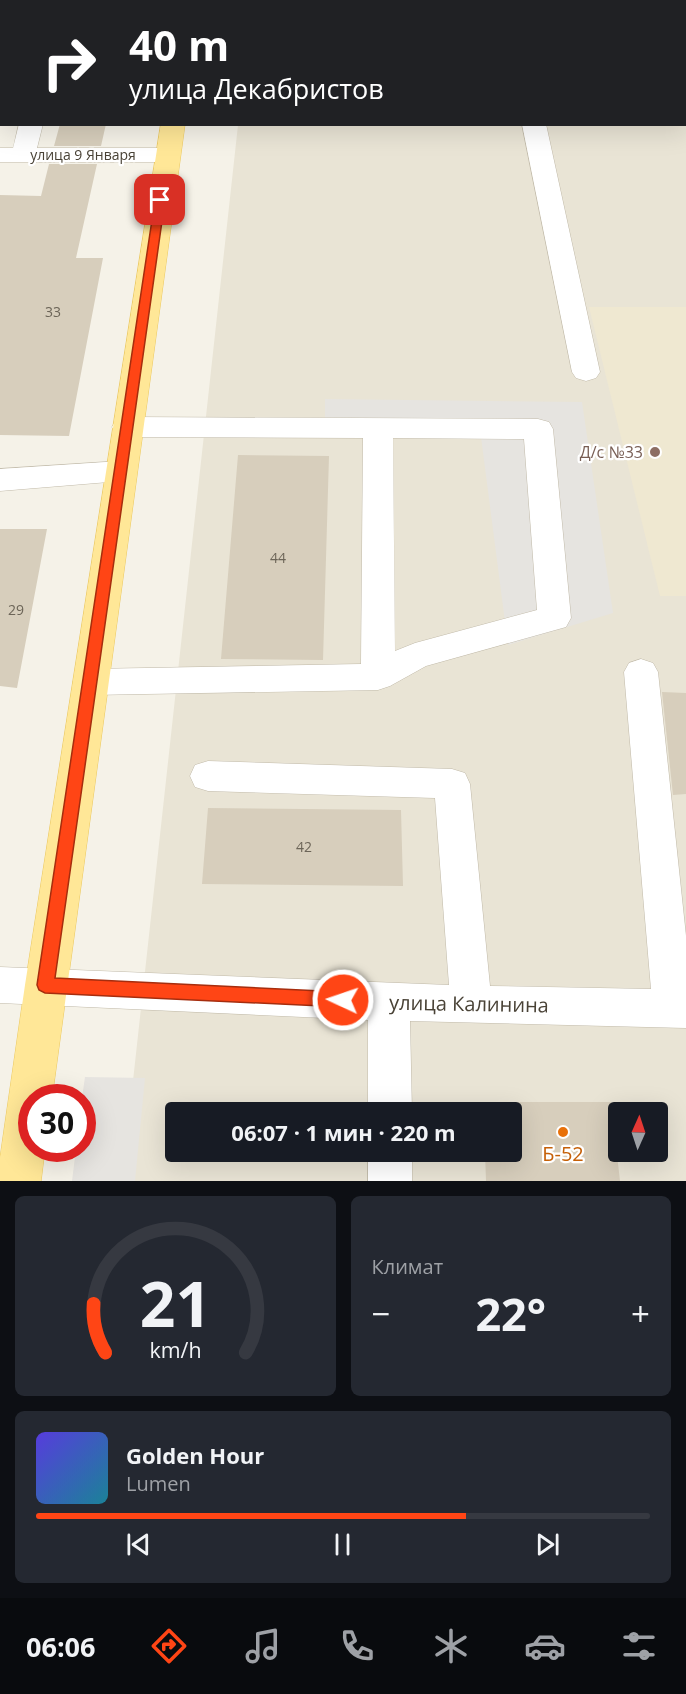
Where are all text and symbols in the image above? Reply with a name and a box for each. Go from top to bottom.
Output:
text: 40 m [129,16,229,73]
icon: right [30,24,108,102]
text: улица Декабристов [129,70,384,107]
street label: улица 9 Января [30,145,136,164]
pin [134,174,185,225]
icon: arrive [143,183,176,216]
house number: 33 [45,302,61,321]
place label: Д/с №33 [580,441,643,463]
marker: Д/с №33 [648,445,662,459]
house number: 44 [270,548,286,567]
house number: 29 [8,600,24,619]
house number: 42 [296,837,312,856]
position arrow [311,968,375,1032]
street label: улица Калинина [389,989,549,1018]
speed limit sign: 30 [18,1084,96,1162]
north arrow [608,1102,668,1162]
map controls [608,1102,668,1162]
text: 06:07 · 1 мин · 220 m [231,1117,456,1147]
marker: Б-52 [556,1125,570,1139]
place label: Б-52 [542,1140,584,1167]
text: Климат [372,1253,443,1280]
text: 21 [140,1260,211,1345]
text: 22° [475,1283,546,1344]
text: − [372,1291,390,1336]
text: + [631,1291,650,1336]
text: km/h [149,1335,201,1364]
text: Golden Hour [126,1440,264,1470]
text: Lumen [126,1470,191,1497]
icon: previous [122,1528,155,1561]
icon: pause [326,1528,359,1561]
icon: next [531,1528,564,1561]
icon: directions [148,1625,190,1667]
icon: music [242,1625,284,1667]
icon: phone [336,1625,378,1667]
icon: climate [430,1625,472,1667]
icon: car [524,1625,566,1667]
icon: filters [618,1625,660,1667]
text: 06:06 [26,1628,95,1665]

